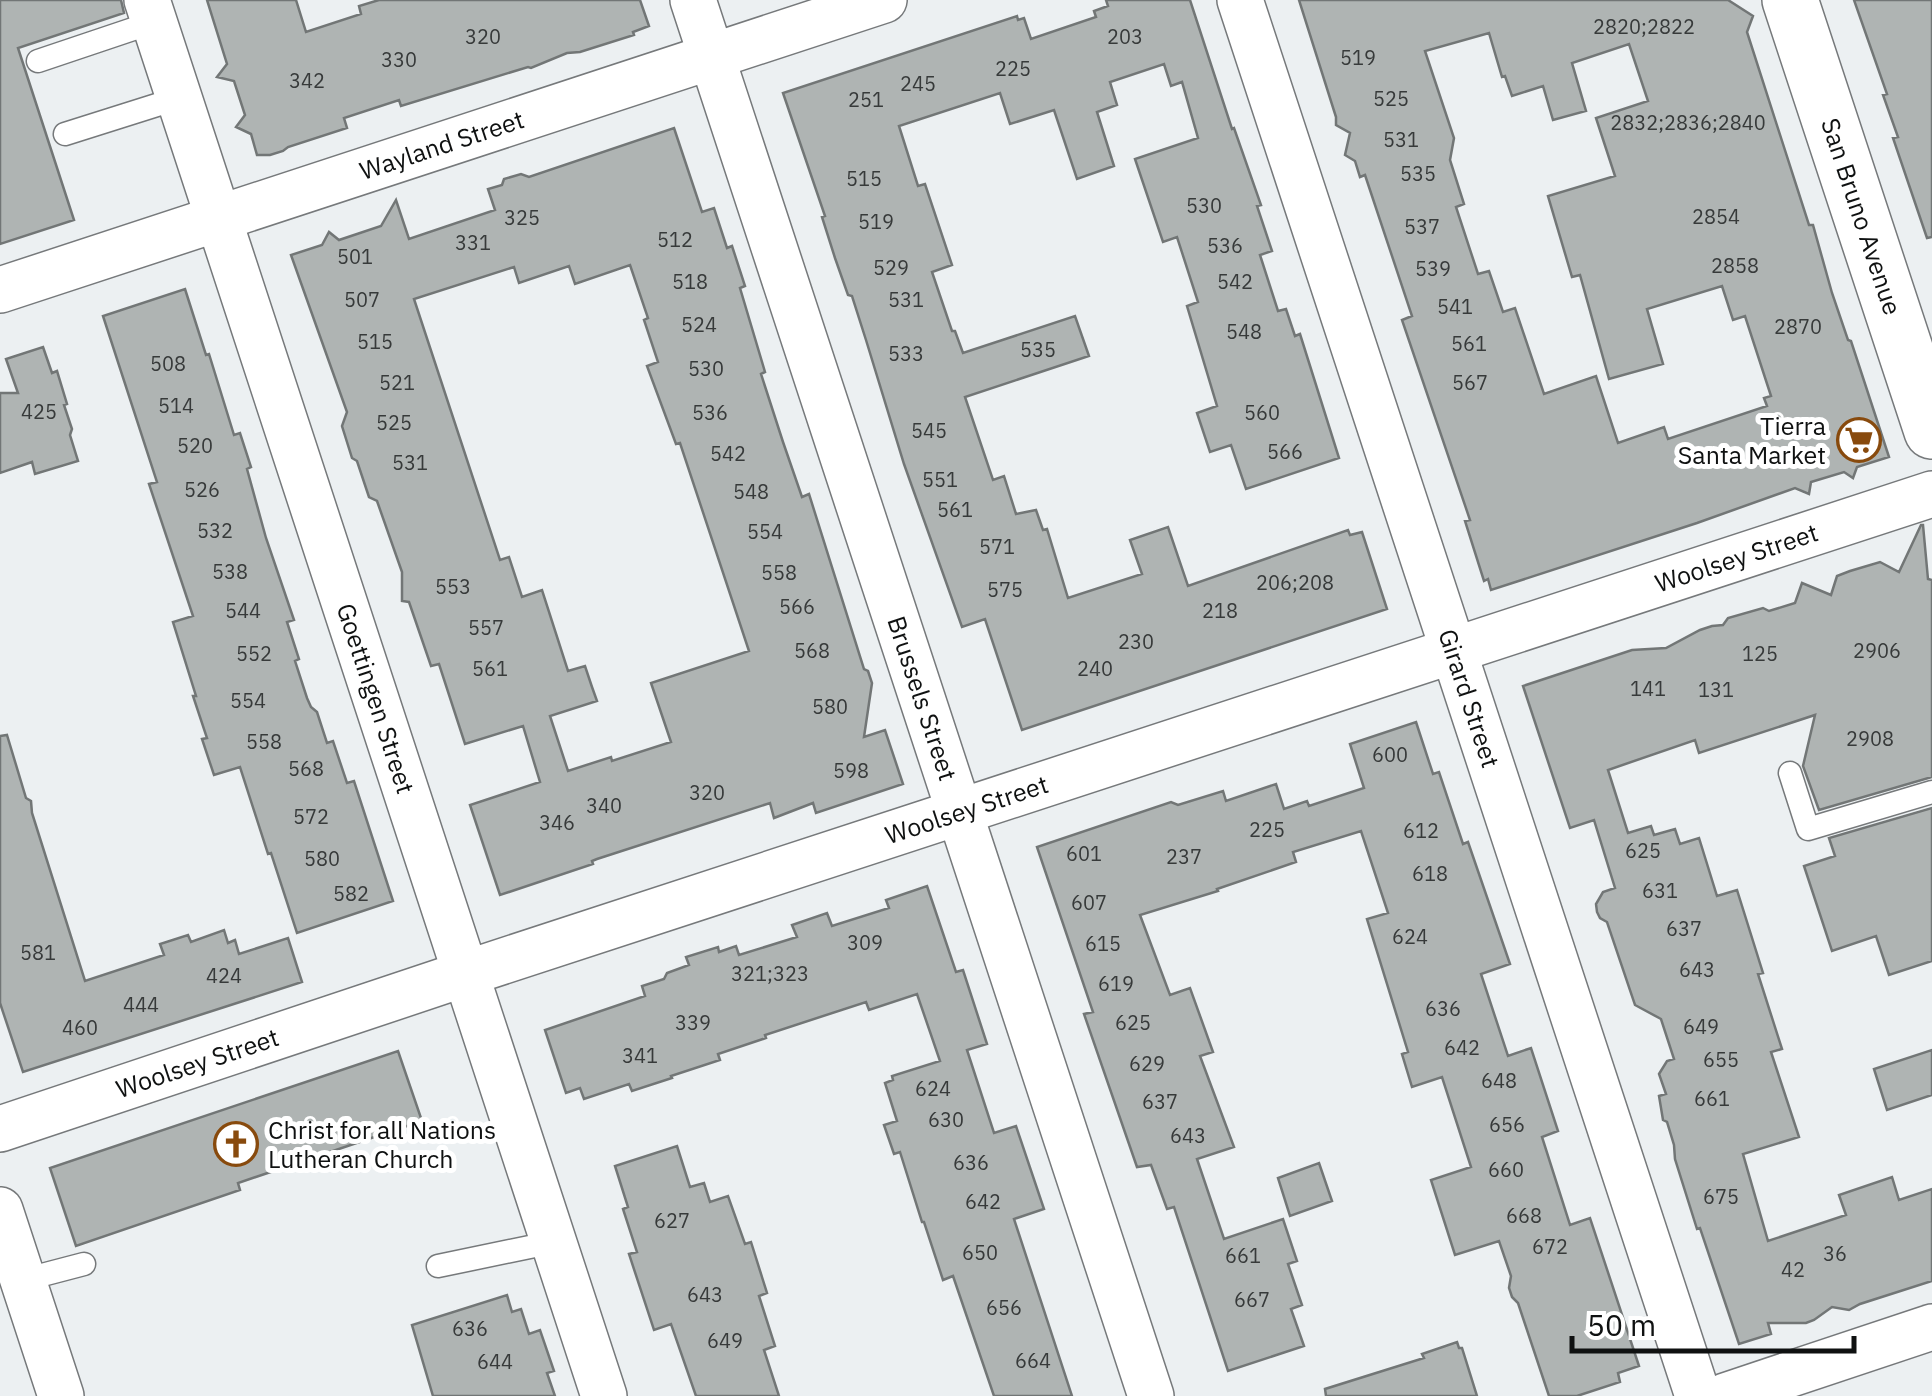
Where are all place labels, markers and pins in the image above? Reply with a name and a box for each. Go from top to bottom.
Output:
place label: Tierra Santa Market [1678,409,1826,471]
supermarket icon: Tierra Santa Market [1836,417,1882,463]
place label: Christ for all Nations Lutheran Church [268,1113,496,1175]
church icon: Christ for all Nations Lutheran Church [213,1121,259,1167]

